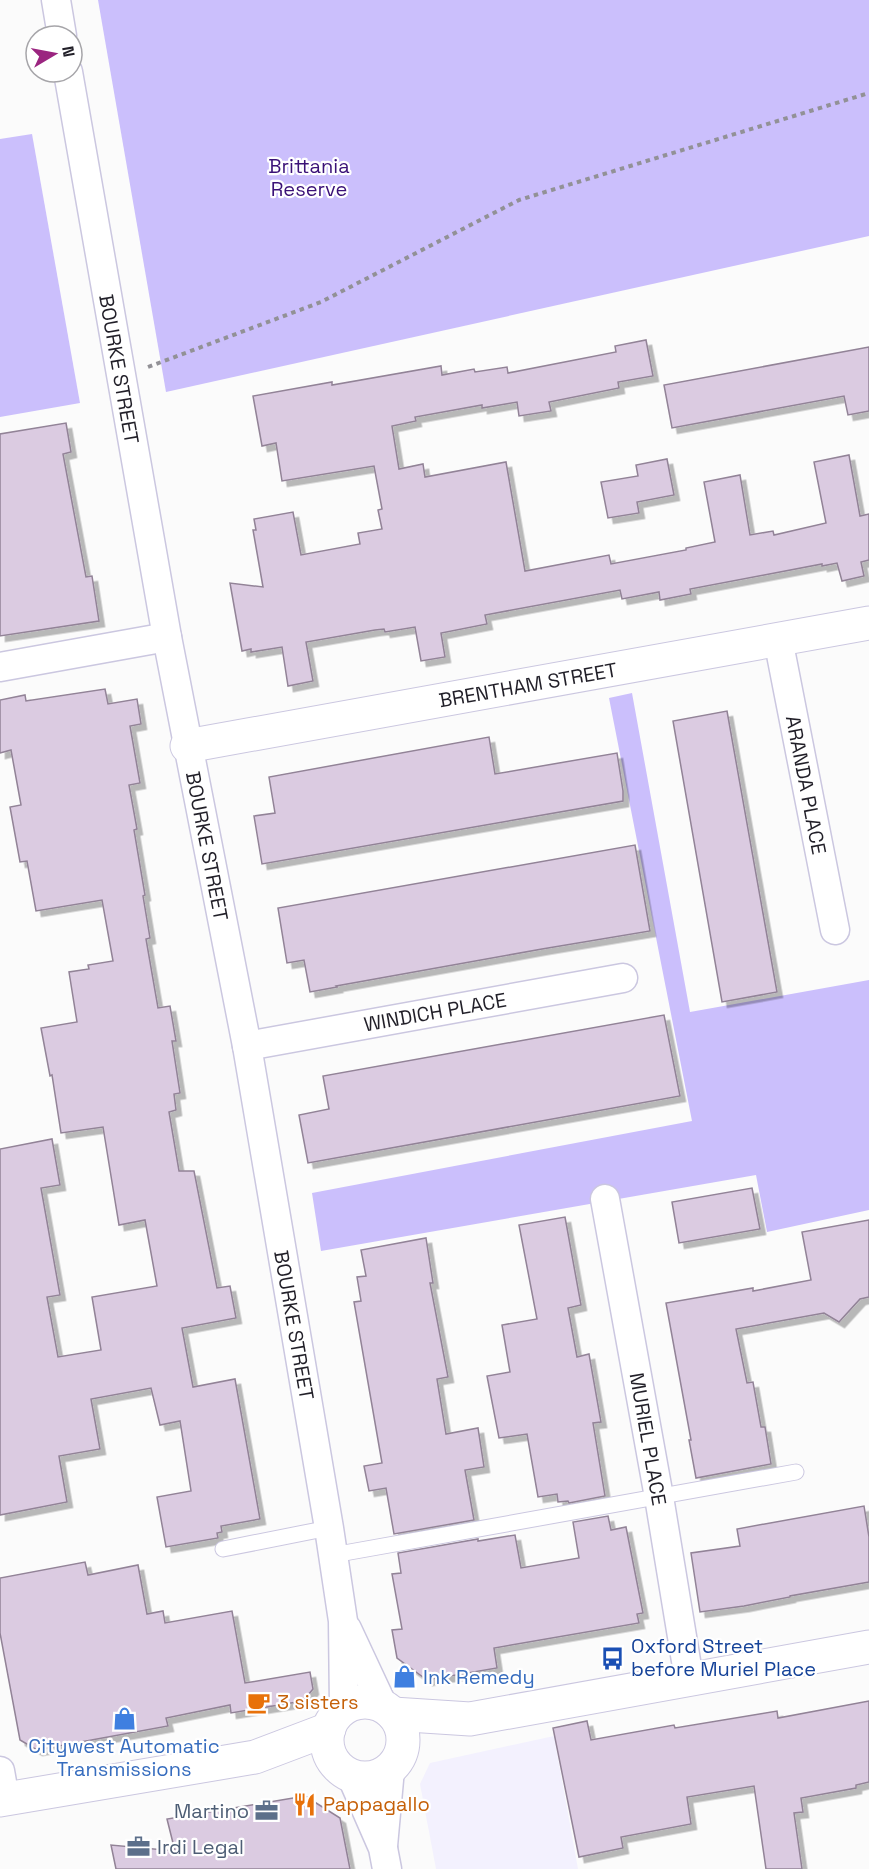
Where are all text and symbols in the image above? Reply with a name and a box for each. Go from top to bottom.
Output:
north arrow [24,24,84,84]
text: N [57,44,80,59]
park label: Brittania Reserve [268,153,350,202]
street label: BOURKE STREET [93,292,145,446]
street label: BRENTHAM STREET [437,656,619,713]
street label: ARANDA PLACE [780,713,832,857]
street label: BOURKE STREET [180,769,234,923]
street label: WINDICH PLACE [362,987,508,1037]
street label: BOURKE STREET [268,1248,320,1402]
street label: MURIEL PLACE [624,1371,672,1507]
place label: Oxford Street before Muriel Place [631,1633,816,1682]
bus stop icon: Oxford Street before Muriel Place [600,1645,626,1671]
shop icon: Ink Remedy [392,1664,418,1690]
place label: Ink Remedy [423,1664,535,1690]
cafe icon: 3 sisters [246,1689,272,1715]
place label: 3 sisters [277,1689,359,1715]
shop icon: Citywest Automatic Transmissions [111,1706,137,1732]
place label: Citywest Automatic Transmissions [28,1733,220,1782]
restaurant icon: Pappagallo [292,1791,318,1817]
place label: Pappagallo [323,1791,430,1817]
place label: Martino [174,1798,249,1824]
office icon: Martino [254,1798,280,1824]
office icon: Irdi Legal [126,1834,152,1860]
place label: Irdi Legal [157,1834,244,1860]

